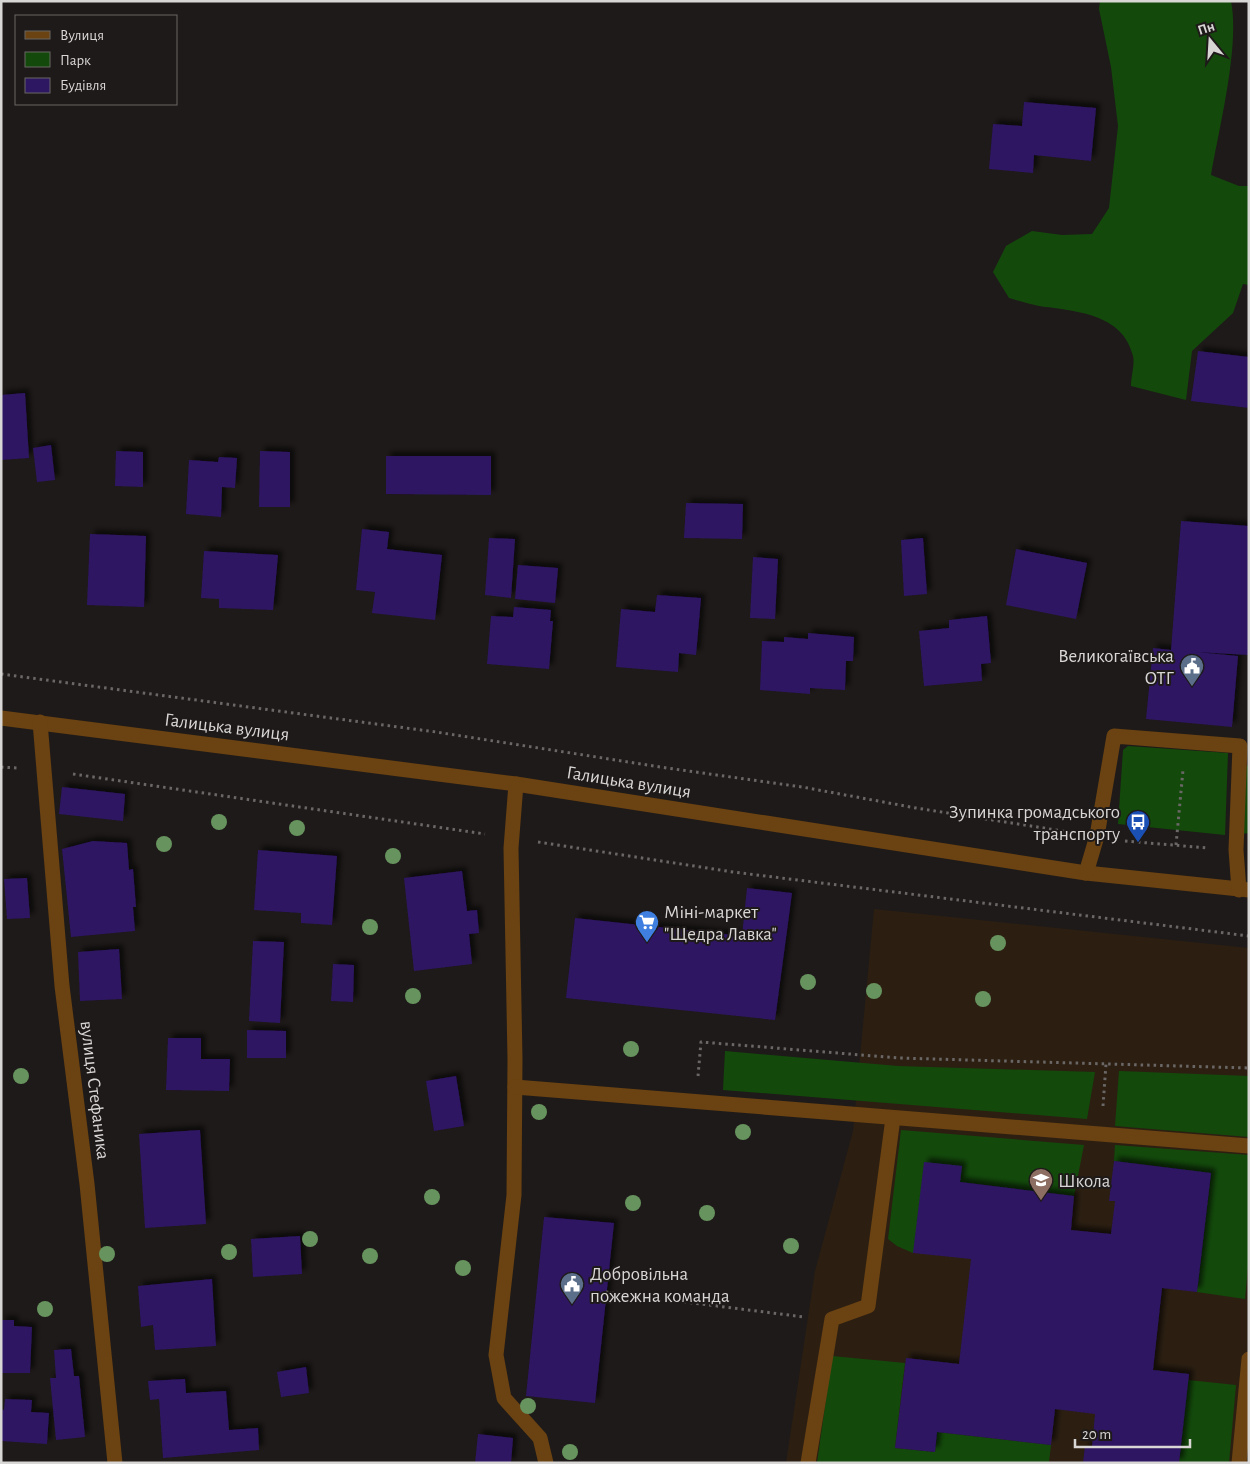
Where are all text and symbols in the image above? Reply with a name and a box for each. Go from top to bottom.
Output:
legend [15,15,178,105]
north arrow [1185,15,1235,65]
text: Пн [1196,19,1217,38]
text: Вулиця [60,28,104,43]
text: Парк [60,53,91,68]
text: Будівля [60,78,106,93]
place label: Великогаївська ОТГ [1058,647,1174,688]
public building icon: Великогаївська ОТГ [1179,653,1205,687]
street label: Галицька вулиця [163,710,290,745]
street label: Галицька вулиця [565,763,692,802]
place label: Зупинка громадського транспорту [949,803,1120,844]
bus stop icon: Зупинка громадського транспорту [1125,809,1151,843]
place label: Міні-маркет "Щедра Лавка" [664,903,777,944]
supermarket icon: Міні-маркет "Щедра Лавка" [634,909,660,943]
street label: вулиця Стефаника [77,1020,112,1161]
school or university icon: Школа [1028,1167,1054,1201]
place label: Школа [1058,1172,1111,1191]
place label: Добровільна пожежна команда [590,1265,730,1306]
public building icon: Добровільна пожежна команда [559,1271,585,1305]
scale bar [1075,1416,1190,1448]
text: 20 m [1082,1427,1111,1442]

